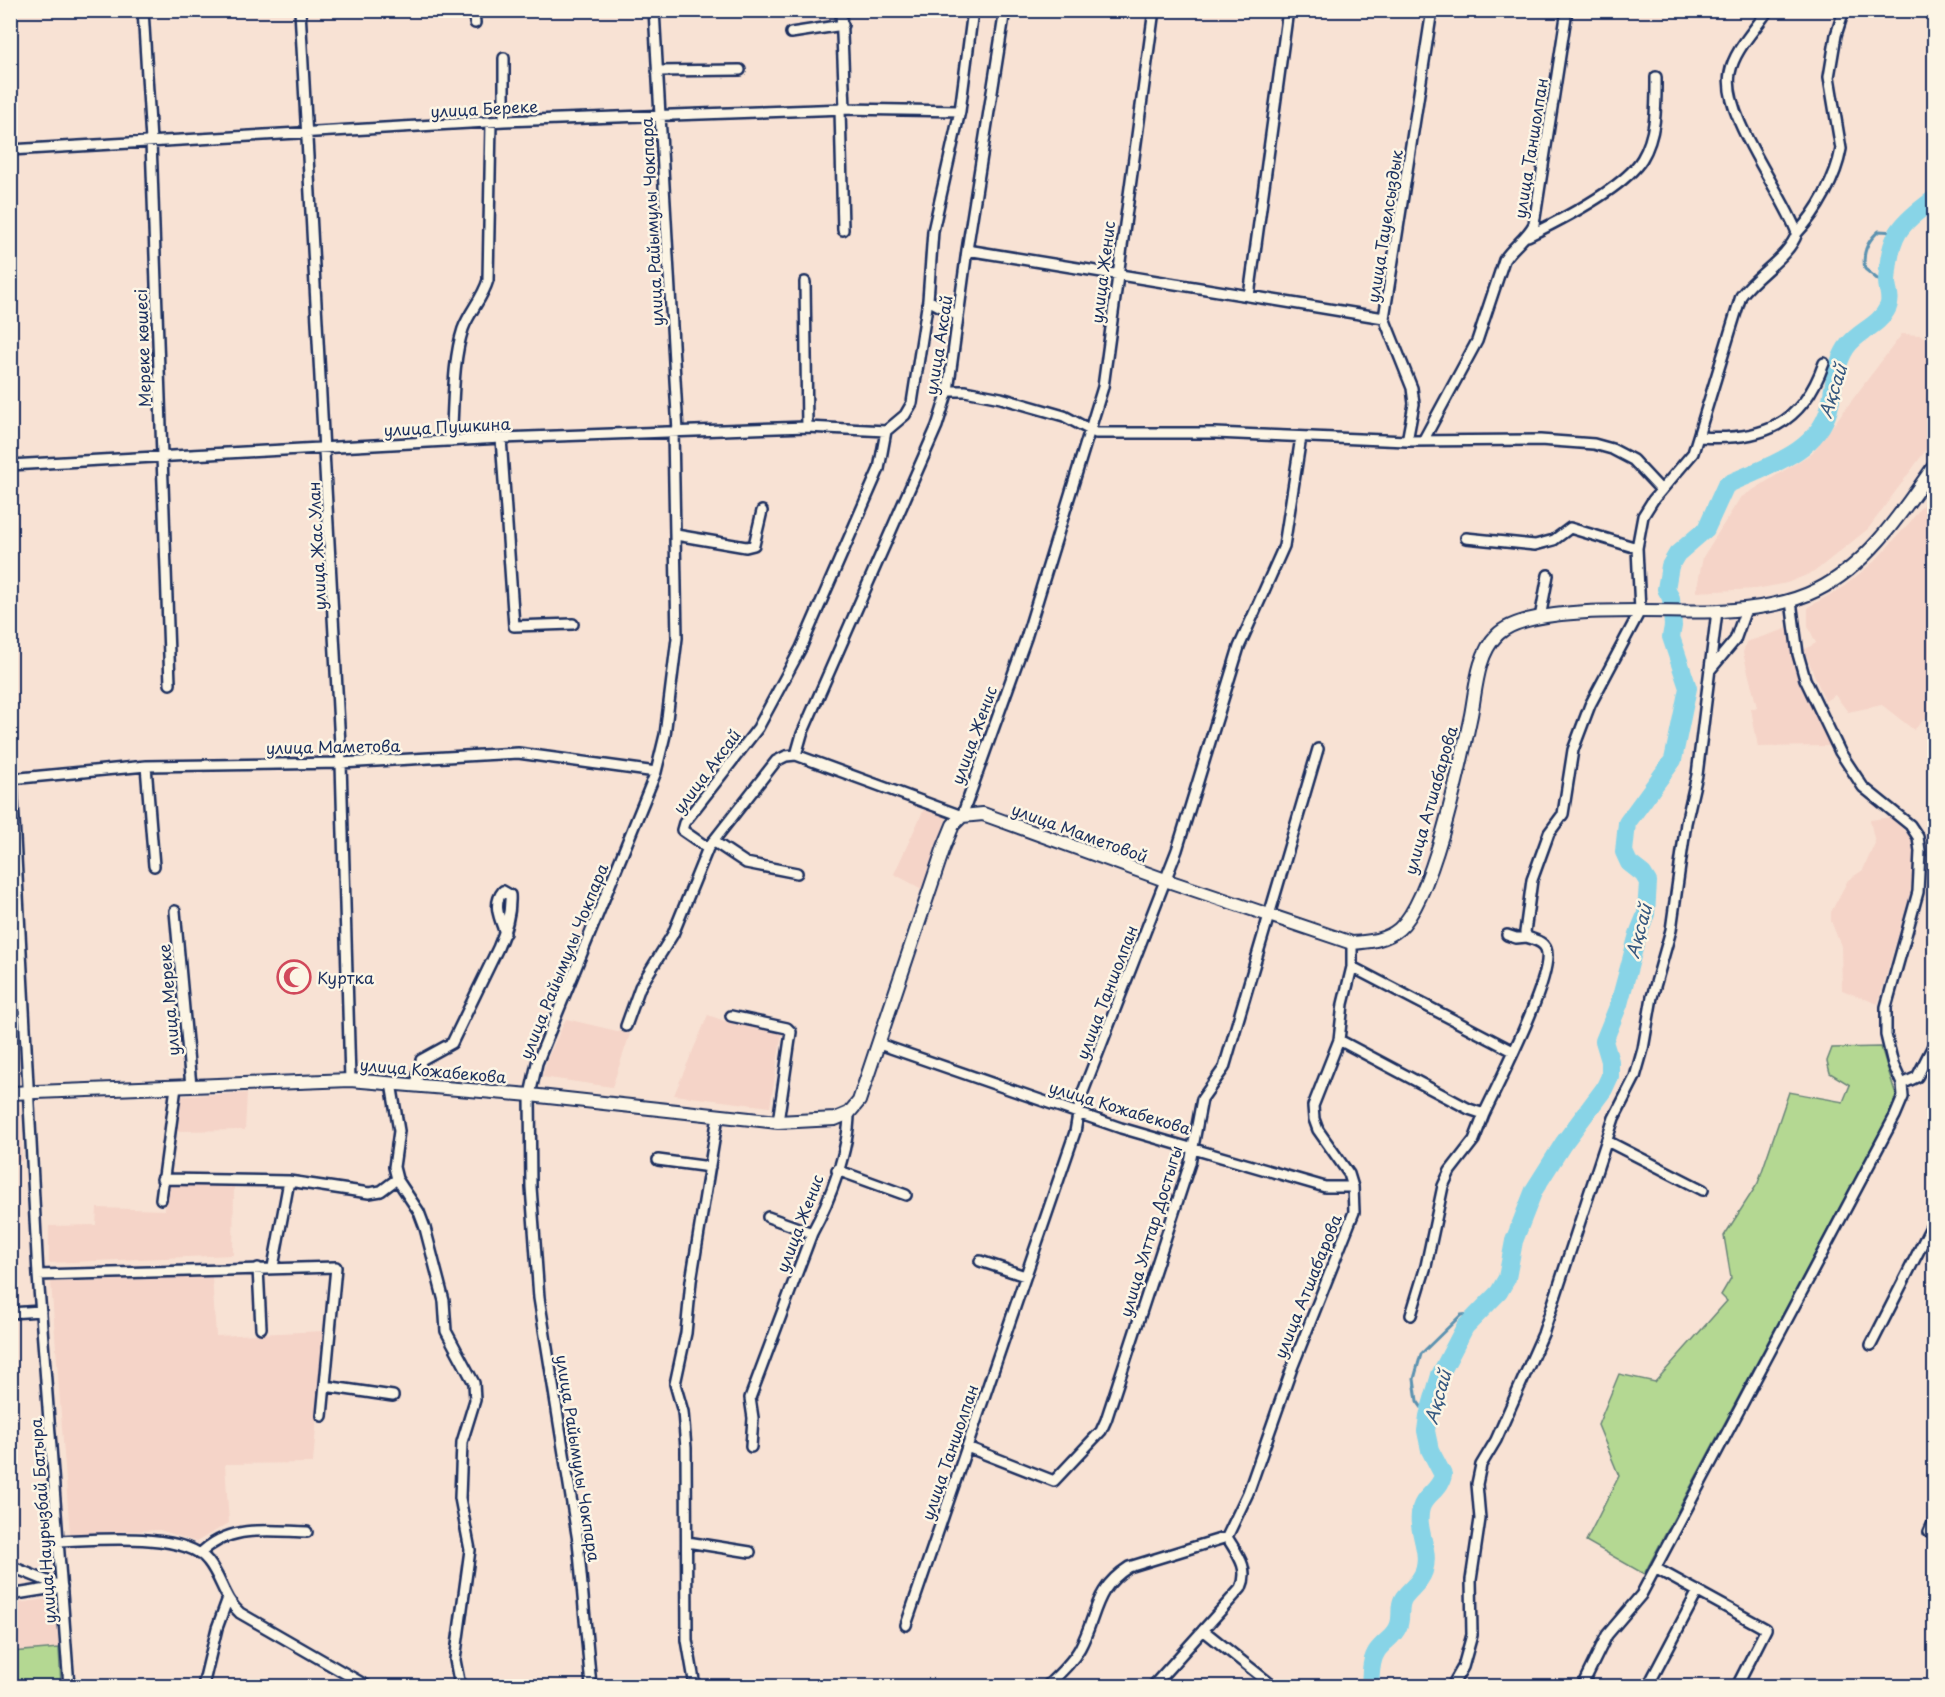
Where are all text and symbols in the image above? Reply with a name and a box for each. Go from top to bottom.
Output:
street label: улица Таншолпан [1507,76,1553,220]
street label: улица Береке [430,93,539,123]
street label: улица Райымулы Чокпара [634,117,668,327]
street label: улица Тауелсыздык [1360,147,1408,304]
street label: улица Женис [1084,219,1120,325]
street label: Мереке көшесі [128,288,156,408]
street label: улица Аксай [918,294,958,396]
water label: Ақсай [1811,358,1854,421]
street label: улица Пушкина [383,411,511,441]
street label: улица Жас Улан [301,481,331,611]
street label: улица Женис [944,682,1002,788]
street label: улица Атшабарова [1397,723,1463,877]
street label: улица Аксай [666,724,746,818]
street label: улица Маметова [266,733,400,759]
street label: улица Маметовой [1009,796,1151,868]
street label: улица Райымулы Чокпара [513,860,613,1062]
water label: Ақсай [1618,899,1659,961]
street label: улица Таншолпан [1069,921,1143,1063]
street label: улица Мереке [151,943,185,1057]
mosque icon: Куртка [276,959,312,995]
place label: Куртка [317,965,374,989]
street label: улица Кожабекова [359,1052,507,1088]
street label: улица Кожабекова [1046,1074,1194,1140]
street label: улица Улттар Достыгы [1112,1142,1188,1320]
street label: улица Женис [769,1171,829,1275]
street label: улица Атшабарова [1267,1210,1347,1362]
street label: улица Райымулы Чокпара [551,1353,607,1563]
water label: Ақсай [1416,1365,1458,1427]
street label: улица Таншолпан [915,1381,983,1523]
street label: улица Наурызбай Батыра [23,1417,61,1624]

